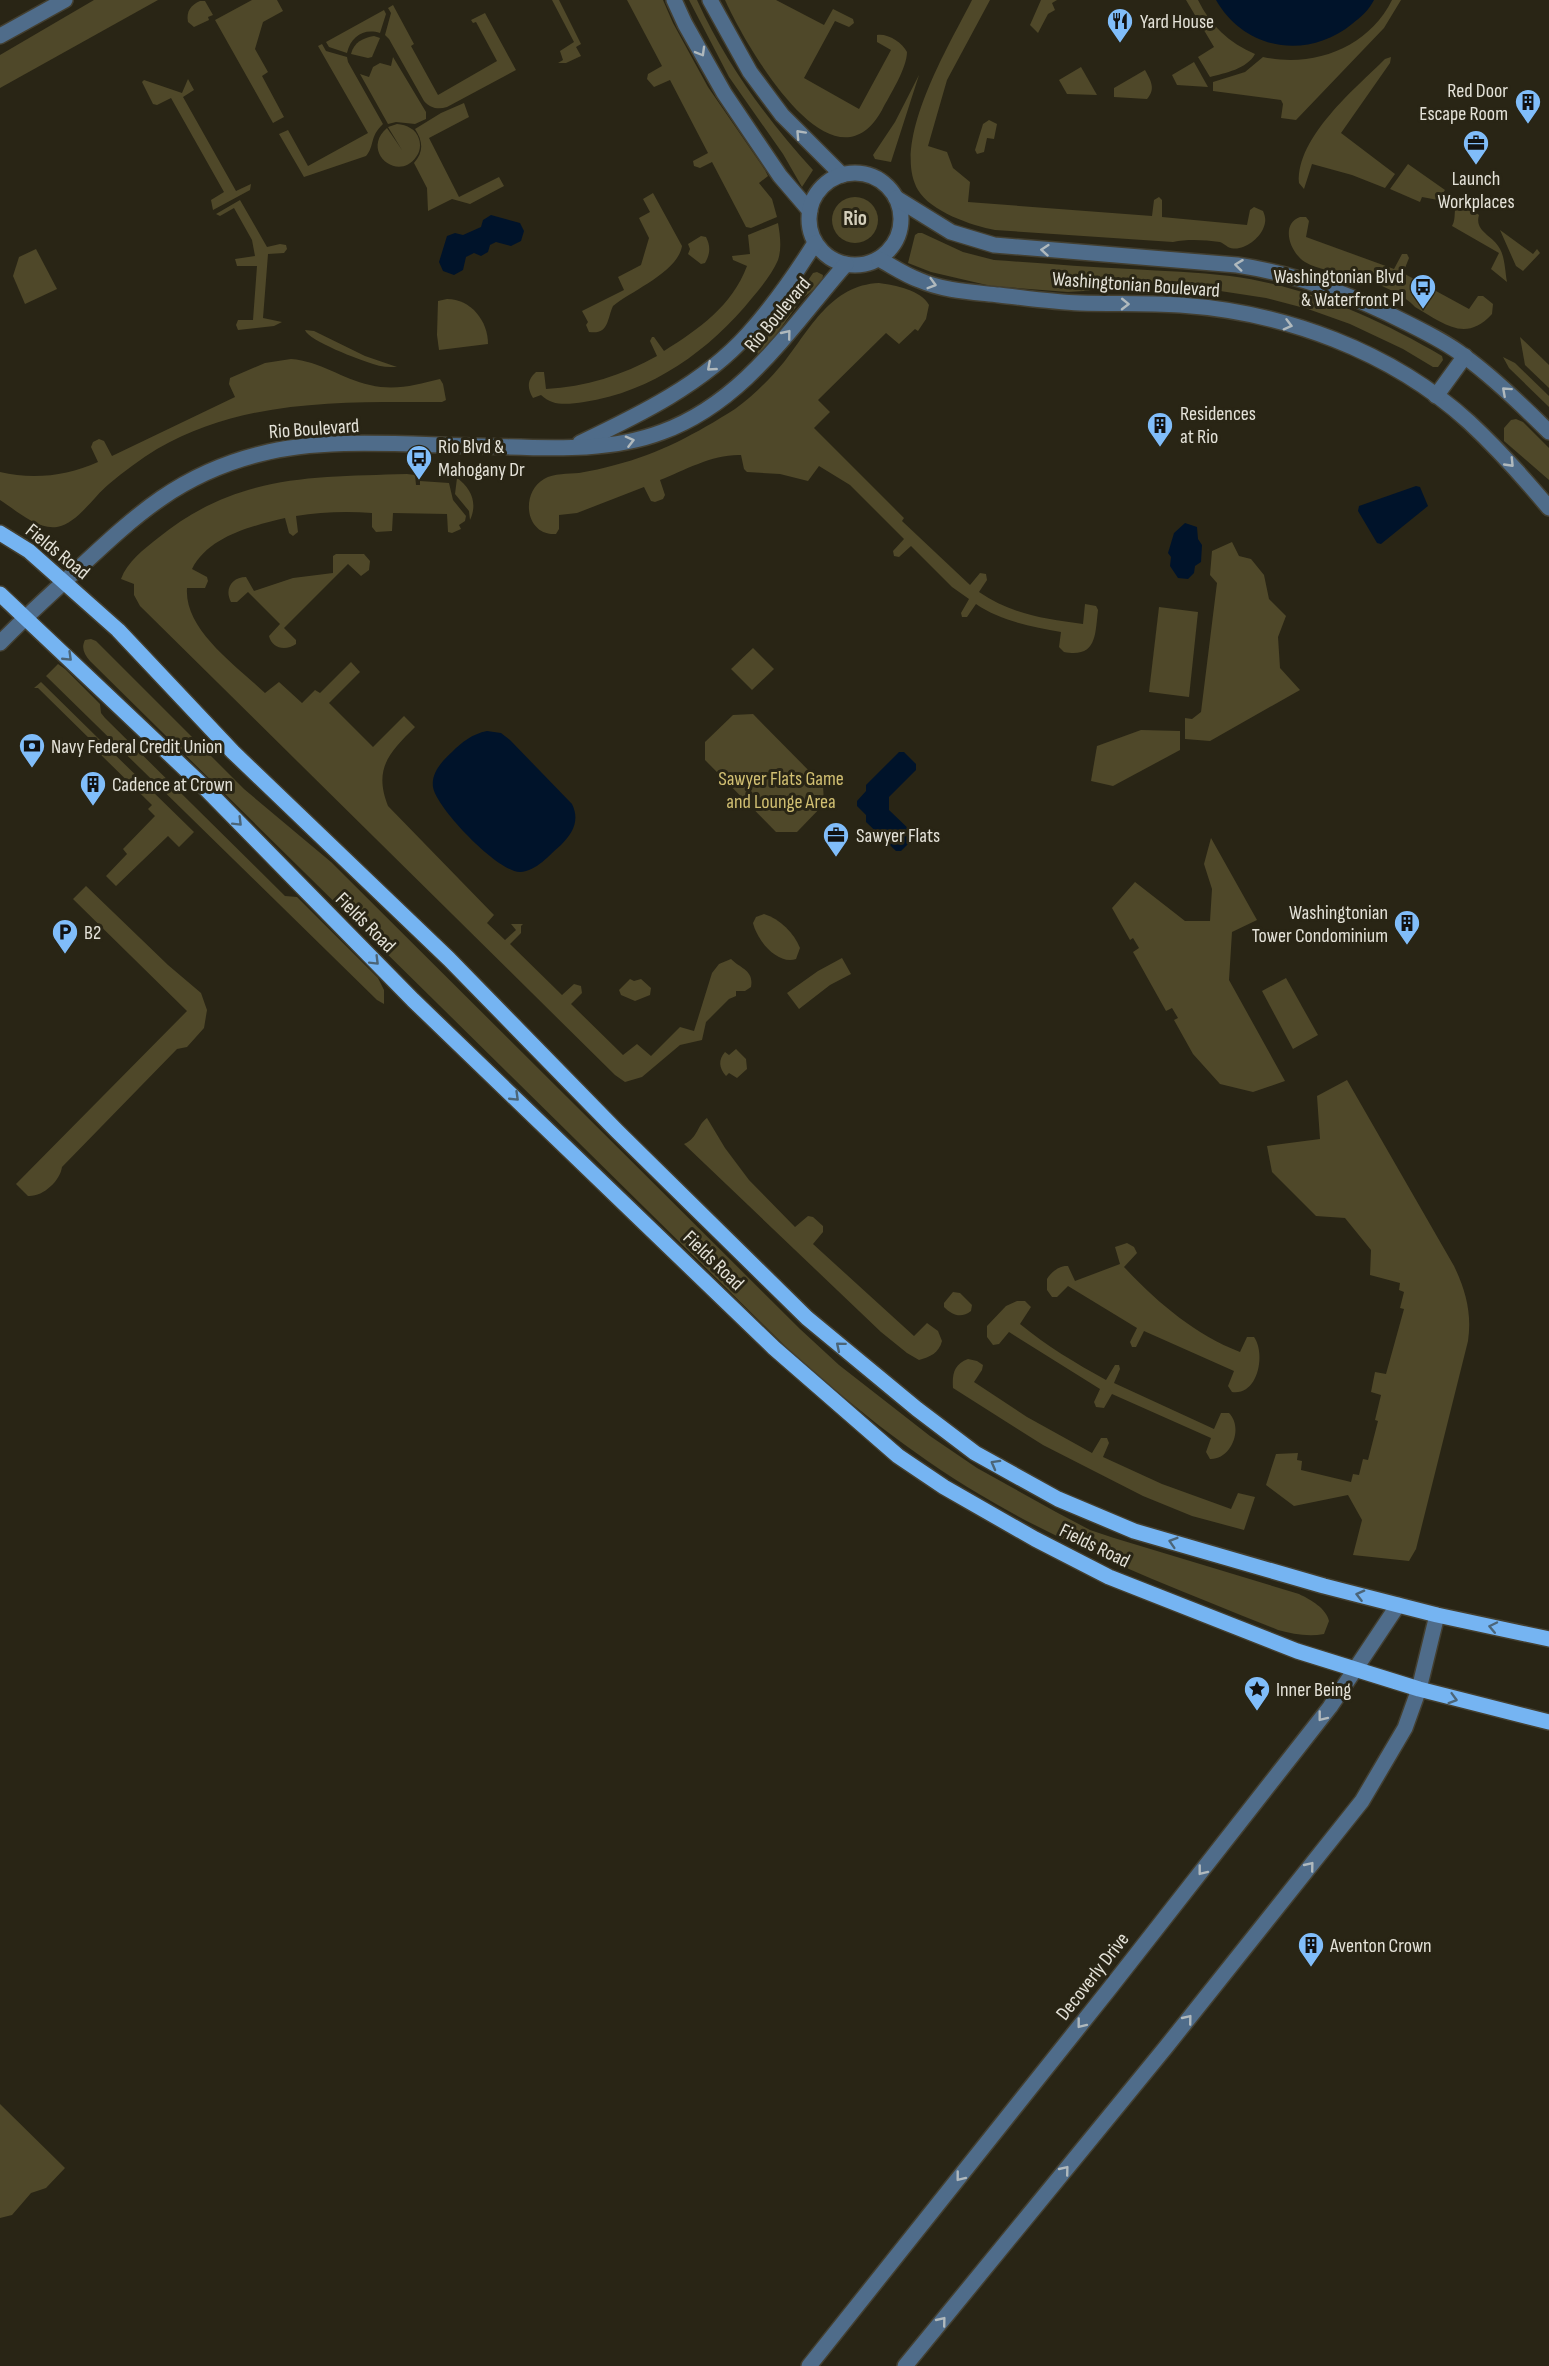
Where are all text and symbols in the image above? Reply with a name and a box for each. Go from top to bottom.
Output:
restaurant icon: Yard House [1105,6,1135,44]
place label: Yard House [1140,10,1214,34]
one-way arrow [694,46,705,56]
place label: Red Door Escape Room [1419,79,1508,126]
building icon: Red Door Escape Room [1513,87,1543,125]
office icon: Launch Workplaces [1461,128,1491,166]
one-way arrow [797,131,808,142]
place label: Launch Workplaces [1437,167,1515,214]
district label: Rio [843,206,867,231]
one-way arrow [1040,243,1049,256]
one-way arrow [1234,260,1244,272]
place label: Washingtonian Blvd & Waterfront Pl [1273,265,1404,312]
street label: Washingtonian Boulevard [1051,267,1221,303]
street label: Rio Boulevard [739,272,816,357]
bus stop icon: Washingtonian Blvd & Waterfront Pl [1408,272,1438,310]
one-way arrow [926,277,936,289]
one-way arrow [1120,298,1129,310]
one-way arrow [1282,318,1293,330]
one-way arrow [780,330,791,341]
one-way arrow [707,360,718,371]
one-way arrow [1503,387,1513,398]
place label: Residences at Rio [1180,402,1256,449]
building icon: Residences at Rio [1145,410,1175,448]
street label: Rio Boulevard [268,414,360,444]
place label: Rio Blvd & Mahogany Dr [438,435,525,482]
one-way arrow [624,435,634,448]
bus stop icon: Rio Blvd & Mahogany Dr [404,443,434,481]
one-way arrow [1503,456,1514,466]
street label: Fields Road [21,519,94,585]
one-way arrow [60,650,71,661]
bank icon: Navy Federal Credit Union [17,731,47,769]
place label: Navy Federal Credit Union [51,735,223,759]
park label: Sawyer Flats Game and Lounge Area [718,767,844,814]
building icon: Cadence at Crown [78,769,108,807]
place label: Cadence at Crown [112,773,233,797]
one-way arrow [231,816,242,826]
office icon: Sawyer Flats [821,820,851,858]
place label: Sawyer Flats [856,824,940,848]
street label: Fields Road [330,888,400,958]
place label: Washingtonian Tower Condominium [1252,901,1388,948]
building icon: Washingtonian Tower Condominium [1392,908,1422,946]
parking icon: B2 [50,917,80,955]
place label: B2 [84,921,101,945]
one-way arrow [368,954,379,964]
one-way arrow [508,1090,518,1101]
street label: Fields Road [678,1226,749,1296]
one-way arrow [836,1342,847,1353]
one-way arrow [990,1460,1001,1472]
street label: Fields Road [1055,1519,1134,1573]
one-way arrow [1168,1537,1179,1549]
one-way arrow [1356,1590,1366,1603]
one-way arrow [1488,1622,1498,1635]
place icon: Inner Being [1242,1674,1272,1712]
place label: Inner Being [1276,1678,1351,1702]
one-way arrow [1447,1692,1457,1704]
one-way arrow [1318,1711,1329,1722]
one-way arrow [1302,1862,1313,1873]
one-way arrow [1198,1864,1209,1875]
street label: Decoverly Drive [1051,1928,1135,2025]
building icon: Aventon Crown [1296,1930,1326,1968]
place label: Aventon Crown [1329,1934,1432,1958]
one-way arrow [1181,2014,1192,2025]
one-way arrow [1077,2017,1088,2028]
one-way arrow [1058,2166,1069,2177]
one-way arrow [956,2170,967,2181]
one-way arrow [934,2317,945,2328]

